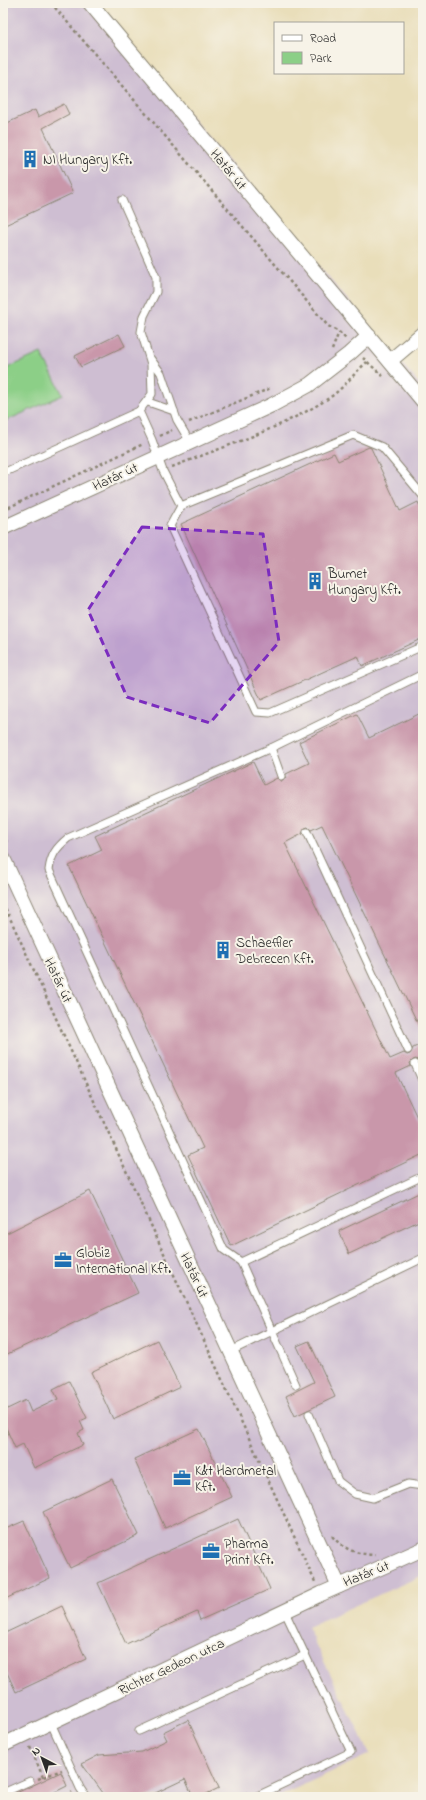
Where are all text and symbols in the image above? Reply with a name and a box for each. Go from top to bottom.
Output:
legend [274,22,404,74]
text: Road [310,30,336,48]
text: Park [310,50,332,68]
street label: Határ út [204,145,252,195]
building icon: NI Hungary Kft. [20,149,40,169]
place label: NI Hungary Kft. [43,150,132,172]
street label: Határ út [89,458,142,497]
place label: Bumet Hungary Kft. [327,564,401,602]
building icon: Bumet Hungary Kft. [305,571,325,591]
place label: Schaeffler Debrecen Kft. [235,933,314,970]
building icon: Schaeffler Debrecen Kft. [213,940,233,960]
street label: Határ út [38,954,77,1007]
place label: Globiz International Kft. [76,1243,171,1280]
street label: Határ út [174,1249,213,1302]
office icon: Globiz International Kft. [53,1250,73,1270]
place label: K&t Hardmetal Kft. [195,1461,276,1498]
office icon: K&t Hardmetal Kft. [172,1468,192,1488]
place label: Pharma Print Kft. [224,1534,274,1571]
office icon: Pharma Print Kft. [201,1541,221,1561]
street label: Határ út [340,1556,393,1593]
street label: Richter Gedeon utca [115,1633,228,1701]
north arrow [22,1738,62,1778]
text: N [28,1743,44,1760]

